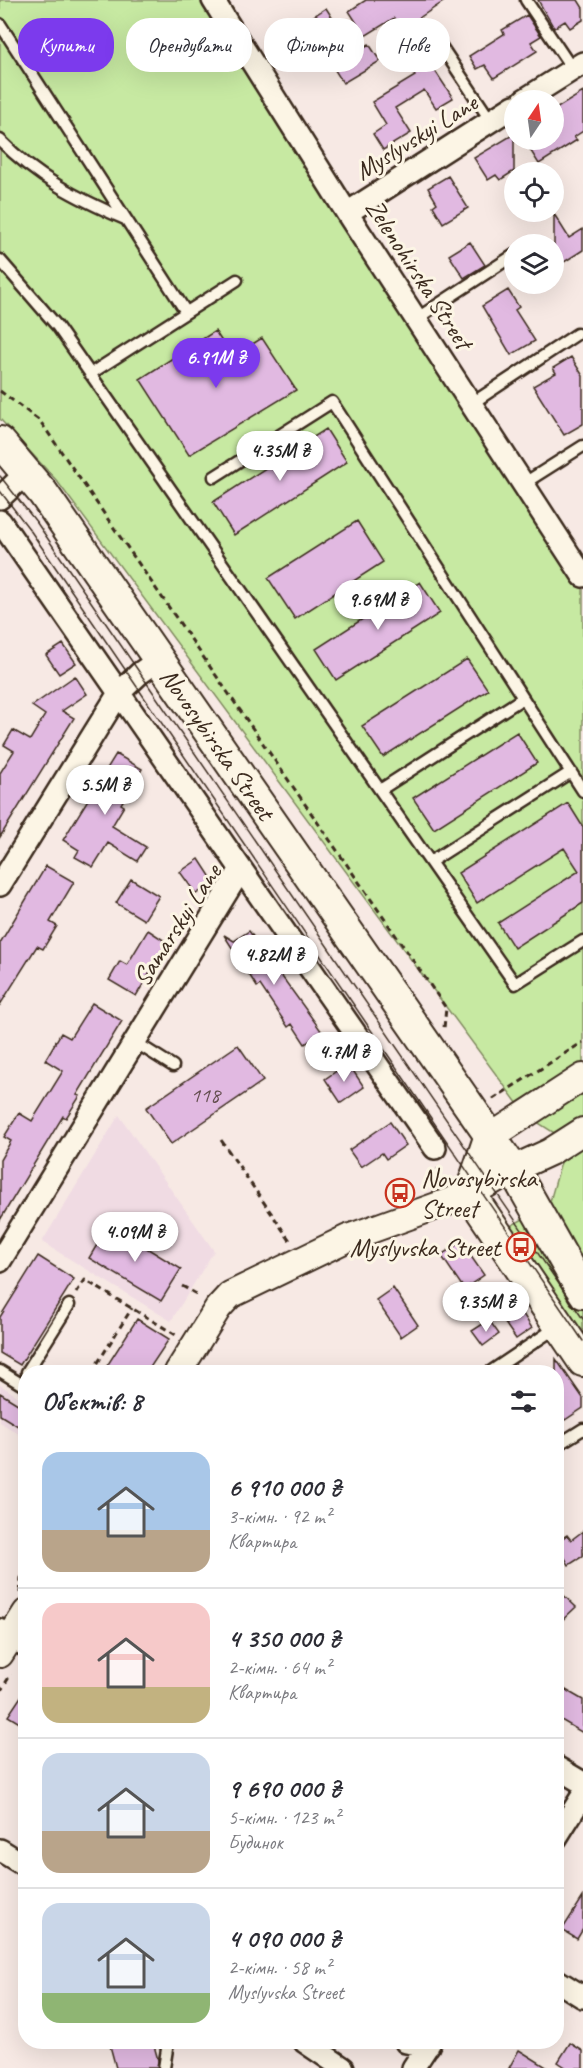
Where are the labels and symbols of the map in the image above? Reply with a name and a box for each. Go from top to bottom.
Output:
street label: Myslyvskyi Lane [349,86,485,188]
north arrow [504,90,564,150]
street label: Zelenohirska Street [358,193,482,358]
pin: 6.91M ₴ [161,338,271,389]
pin: 4.35M ₴ [225,431,335,482]
pin: 9.69M ₴ [323,580,433,631]
street label: Novosybirska Street [152,662,283,828]
pin: 5.5M ₴ [56,765,154,816]
street label: Samarskyi Lane [125,856,230,992]
pin: 4.82M ₴ [219,935,329,986]
pin: 4.7M ₴ [295,1032,393,1083]
house number: 118 [190,1081,222,1109]
place label: Novosybirska Street [421,1162,538,1225]
bus stop icon: Novosybirska Street [384,1177,416,1209]
pin: 4.09M ₴ [80,1212,190,1263]
place label: Myslyvska Street [350,1231,502,1264]
bus stop icon: Myslyvska Street [505,1231,537,1263]
pin: 9.35M ₴ [431,1282,541,1333]

